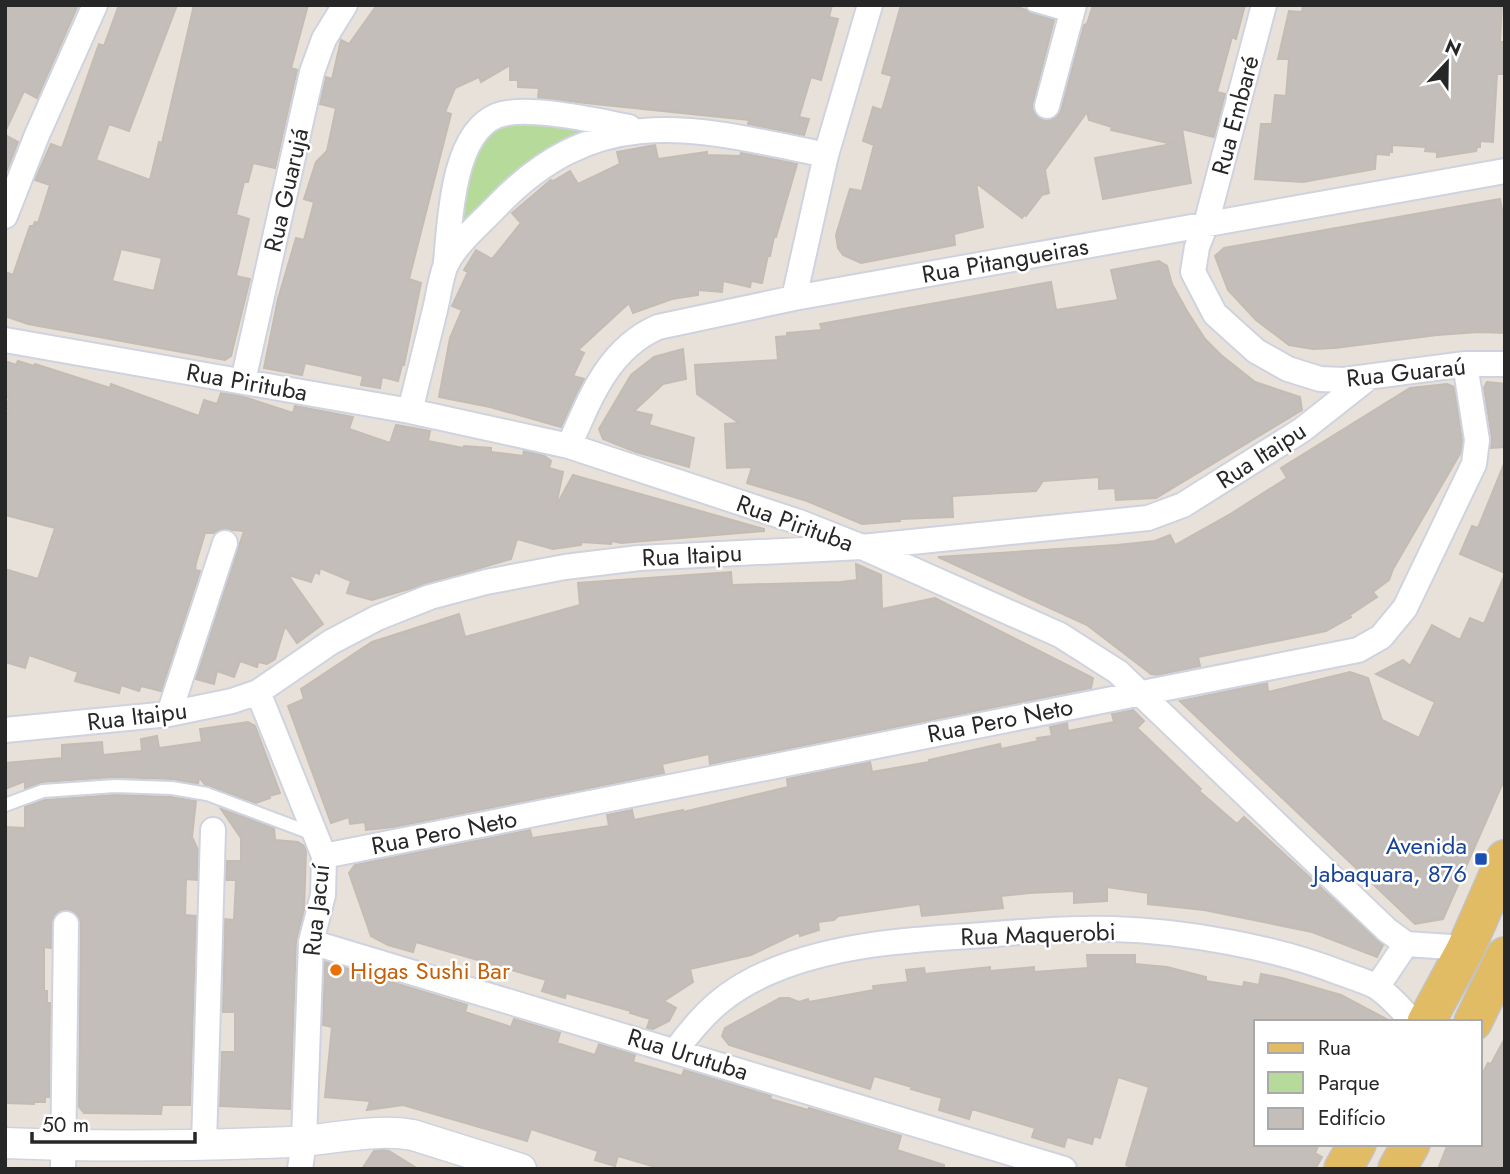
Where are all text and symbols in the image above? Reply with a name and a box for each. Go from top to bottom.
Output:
north arrow [1412,28,1482,98]
text: N [1441,32,1465,63]
street label: Rua Embaré [1202,51,1268,179]
street label: Rua Guarujá [255,125,317,255]
street label: Rua Pitangueiras [919,228,1091,292]
street label: Rua Guaraú [1345,348,1467,396]
street label: Rua Pirituba [184,354,310,410]
street label: Rua Itaipu [1209,413,1313,497]
street label: Rua Pirituba [732,486,858,560]
street label: Rua Itaipu [641,535,743,575]
street label: Rua Pero Neto [924,689,1076,751]
street label: Rua Itaipu [85,693,189,739]
street label: Rua Pero Neto [368,801,520,863]
place label: Avenida Jabaquara, 876 [1310,828,1467,891]
marker: Avenida Jabaquara, 876 [1473,851,1489,867]
street label: Rua Jacuí [294,861,338,958]
street label: Rua Maquerobi [960,914,1116,954]
place label: Higas Sushi Bar [350,953,511,988]
marker: Higas Sushi Bar [328,962,344,978]
street label: Rua Urutuba [623,1019,753,1089]
legend [1254,1020,1482,1146]
text: Rua [1318,1033,1351,1063]
text: Parque [1318,1068,1380,1098]
scale bar [32,1100,194,1144]
text: Edifício [1318,1103,1385,1133]
text: 50 m [42,1110,89,1140]

